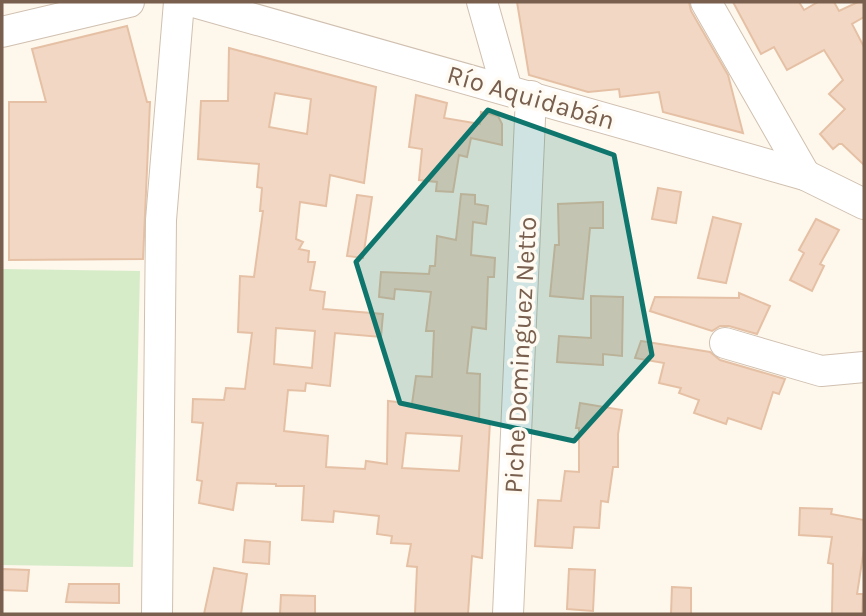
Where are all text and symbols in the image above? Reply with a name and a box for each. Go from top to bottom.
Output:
street label: Río Aquidabán [444,59,618,136]
street label: Piche Dominguez Netto [498,216,543,494]

